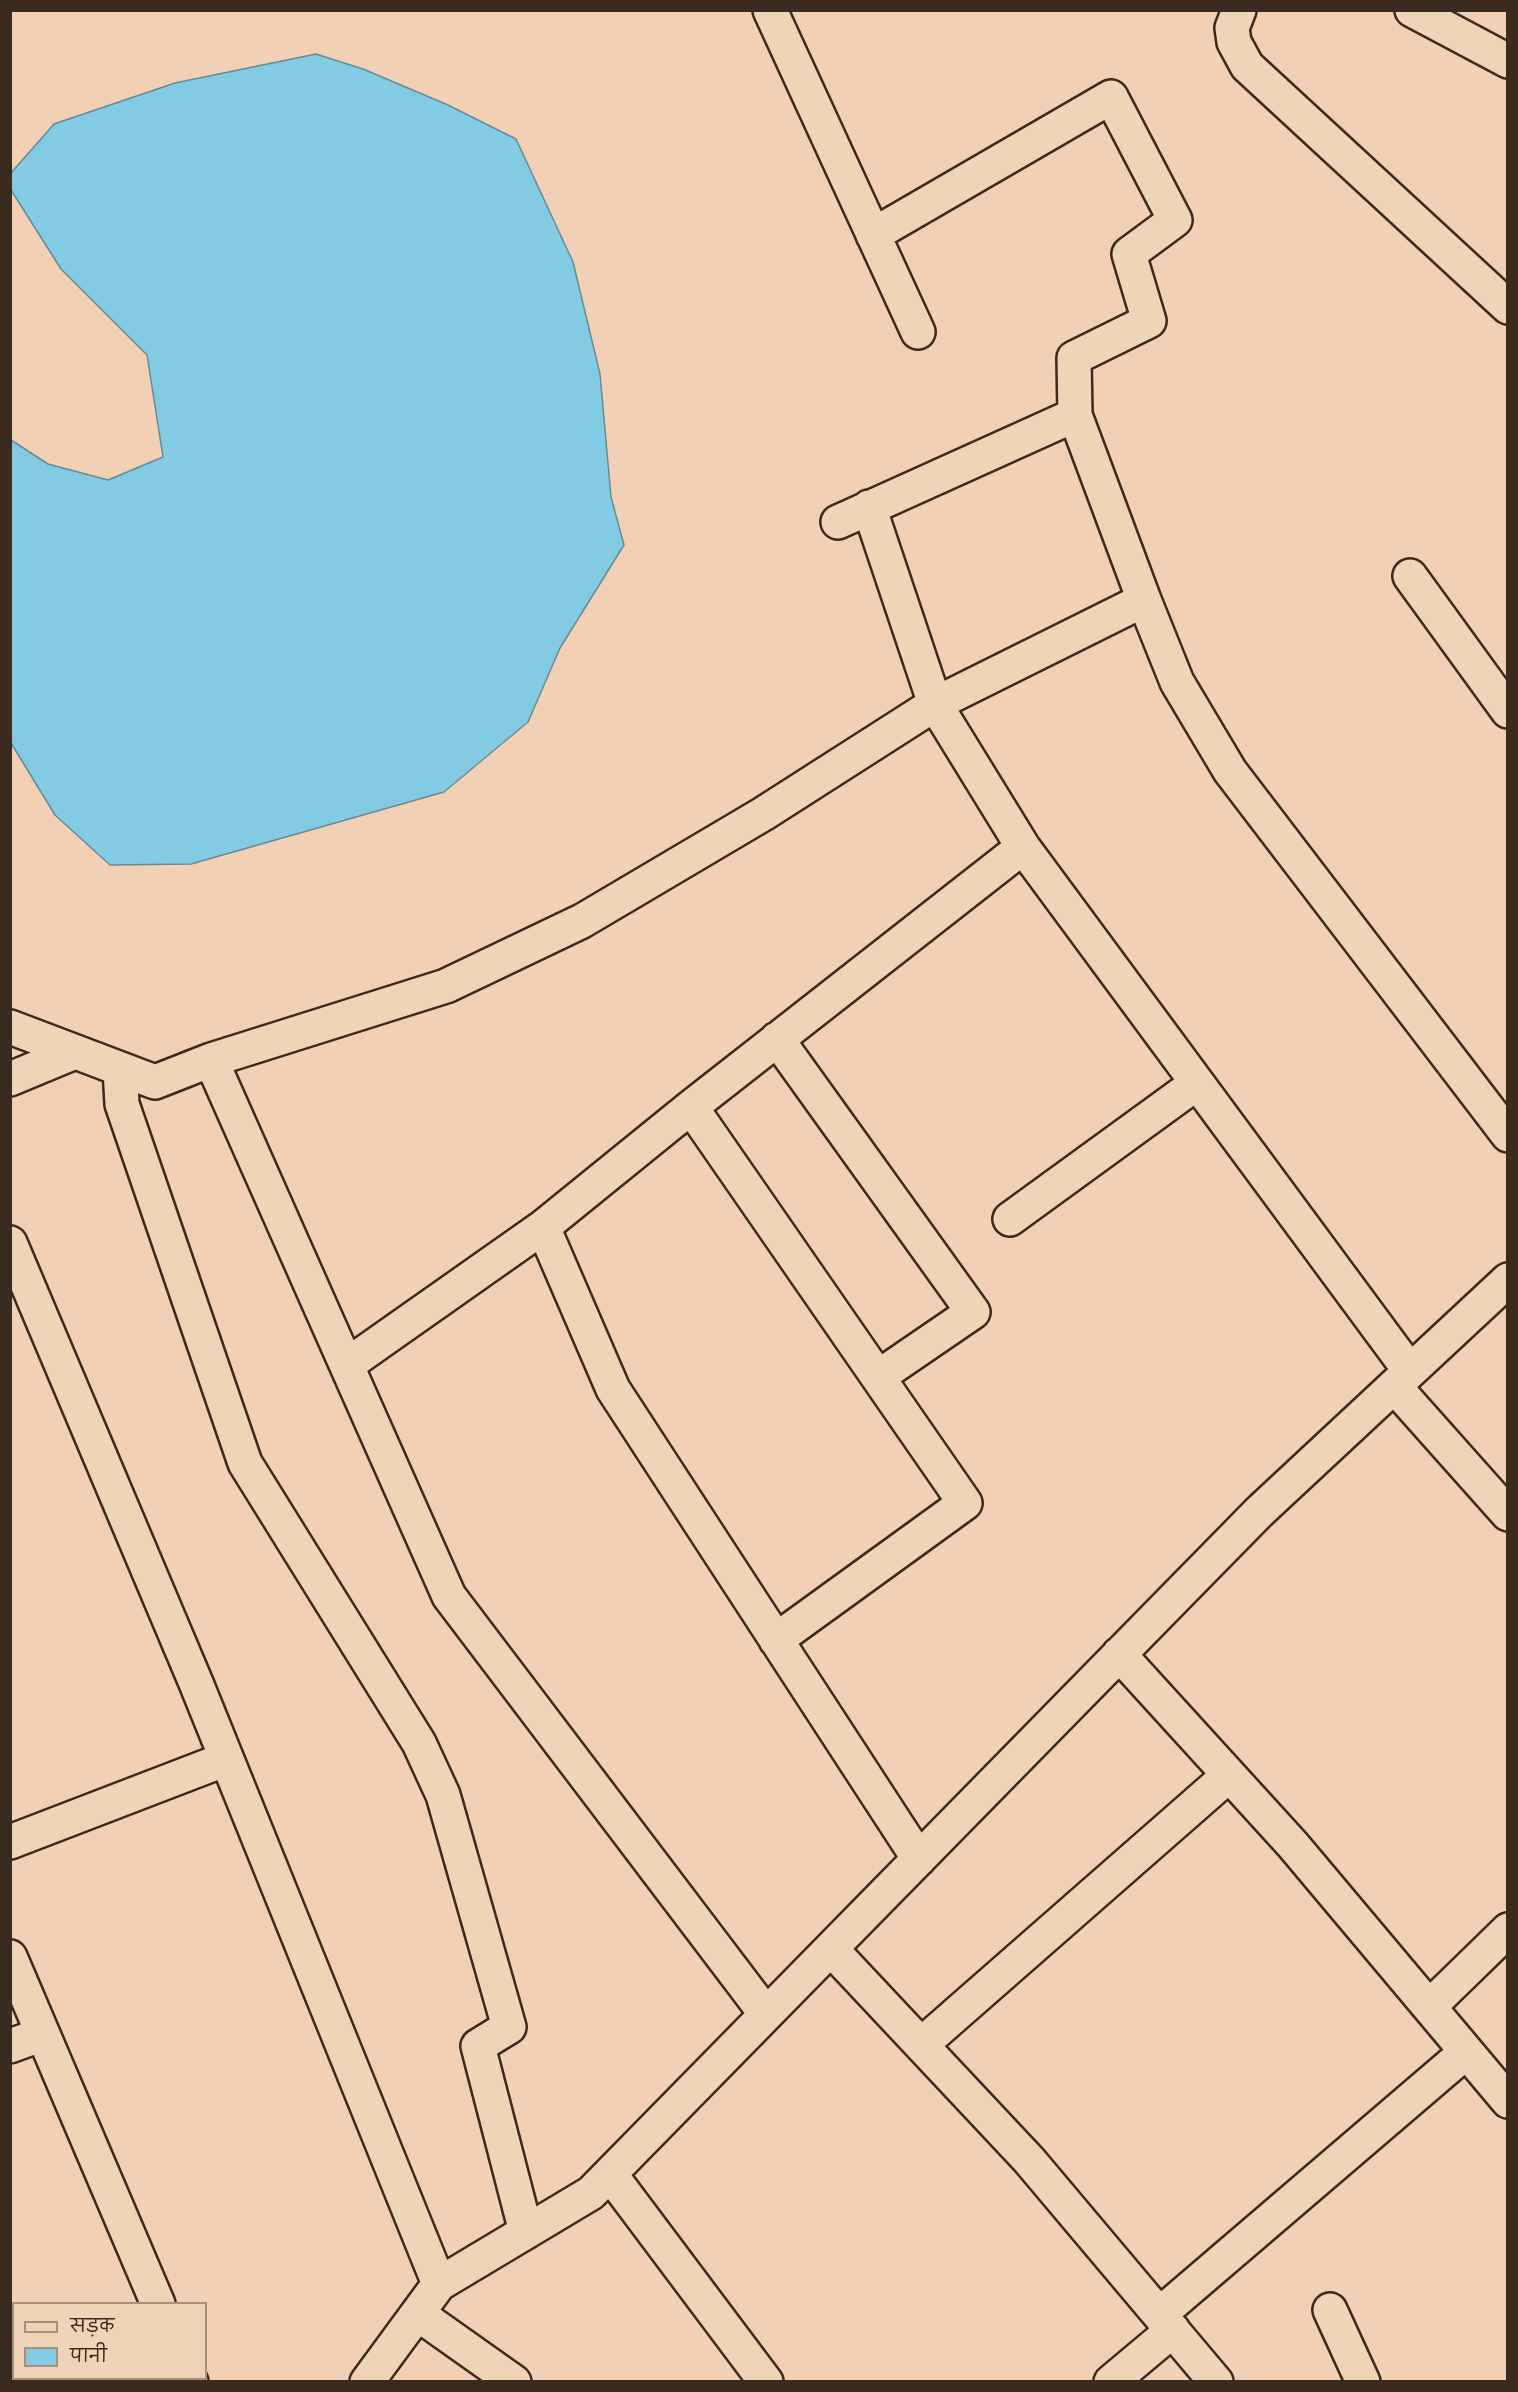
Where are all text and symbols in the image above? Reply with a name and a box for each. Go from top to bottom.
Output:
legend [12,2302,207,2380]
text: सड़क [70,2315,114,2341]
text: पानी [70,2345,107,2371]

